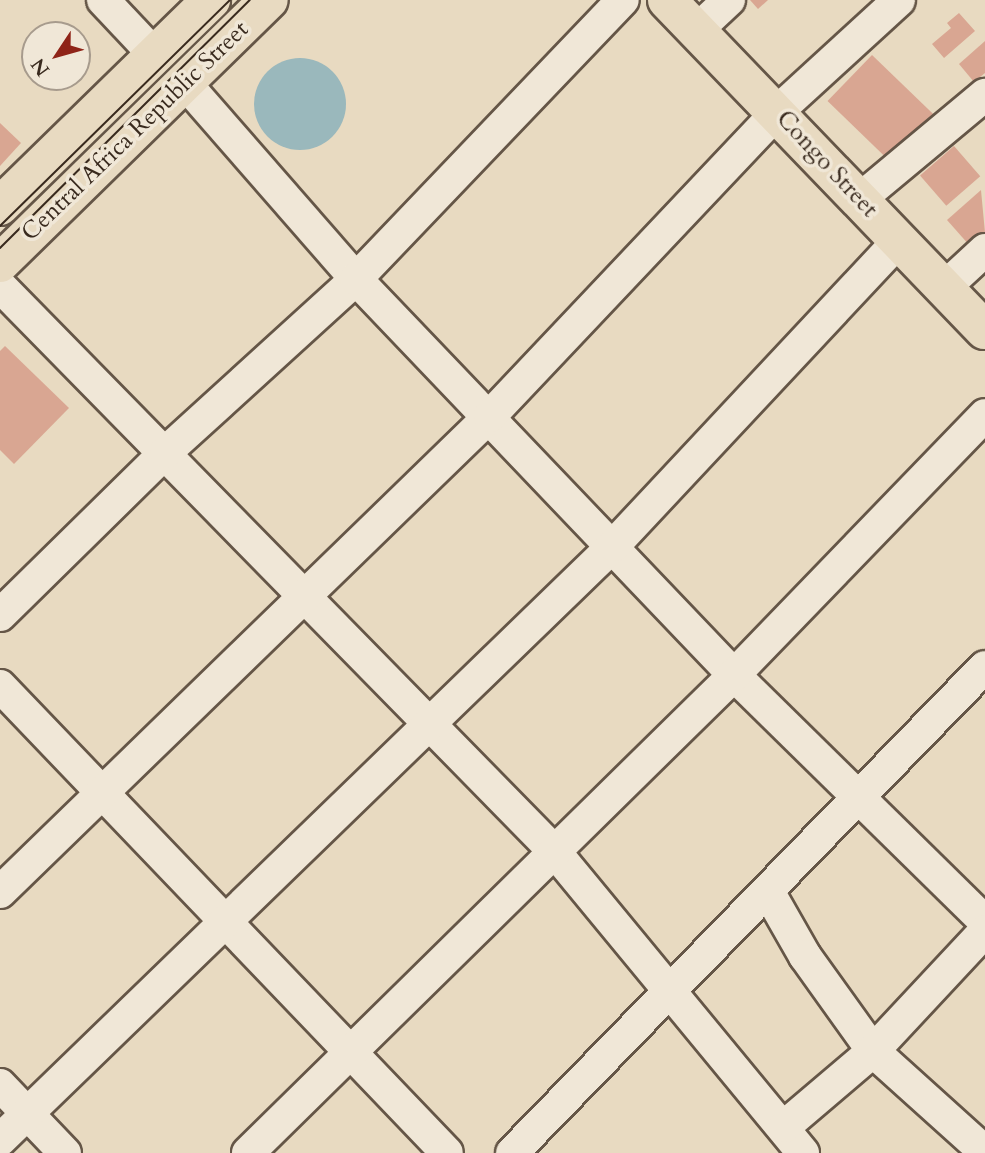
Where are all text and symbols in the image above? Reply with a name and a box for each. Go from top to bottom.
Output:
street label: Central Africa Republic Street [16,15,254,247]
north arrow [21,21,91,91]
text: N [25,53,56,81]
street label: Congo Street [770,105,884,223]

